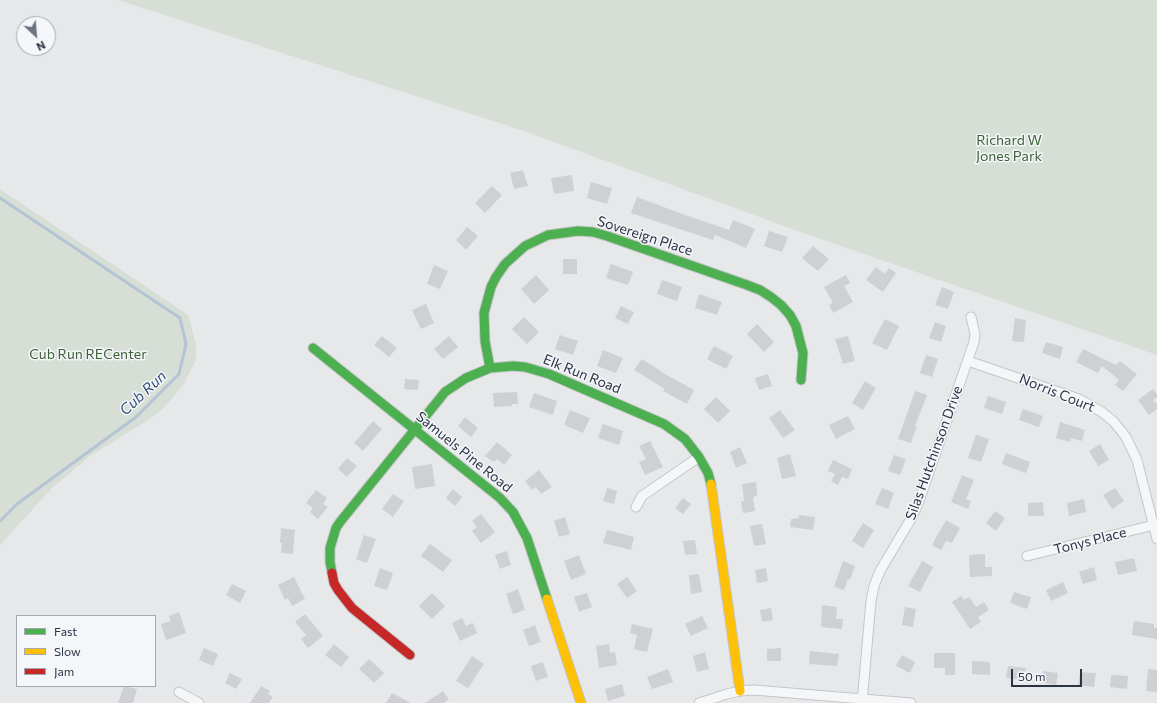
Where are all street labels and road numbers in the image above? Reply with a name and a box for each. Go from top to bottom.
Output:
street label: Sovereign Place [595,213,695,259]
street label: Elk Run Road [541,351,623,397]
street label: Norris Court [1017,370,1097,416]
street label: Silas Hutchinson Drive [902,384,966,522]
street label: Samuels Pine Road [413,408,515,496]
street label: Tonys Place [1052,524,1128,558]

